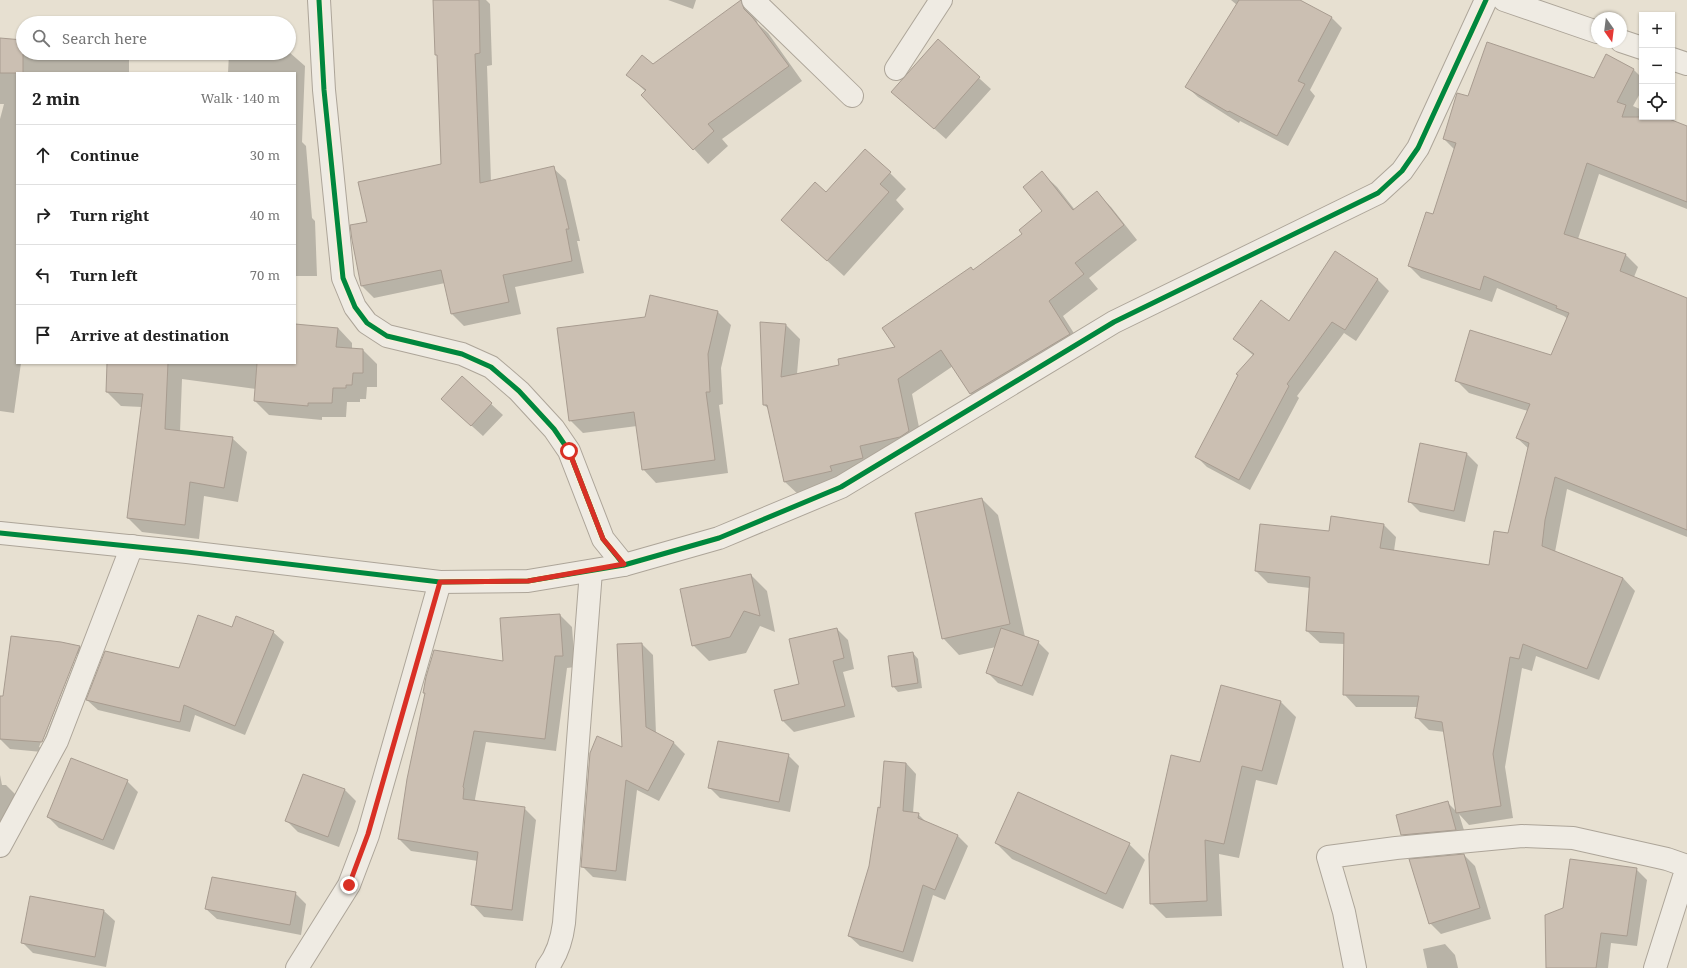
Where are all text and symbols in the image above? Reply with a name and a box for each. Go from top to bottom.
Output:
north arrow [1591,12,1627,48]
map controls [1639,12,1675,120]
button: + [1639,12,1675,48]
search box [16,16,296,60]
icon: search [30,27,52,49]
text: Search here [62,28,147,48]
button: − [1639,48,1675,84]
button: locate [1639,84,1675,120]
text: 2 min [32,87,80,110]
text: Walk · 140 m [201,89,280,107]
icon: ahead [32,144,54,166]
text: Continue [70,145,139,165]
text: 30 m [250,146,280,164]
icon: right [32,204,54,226]
text: Turn right [70,205,149,225]
text: 40 m [250,206,280,224]
icon: left [32,264,54,286]
text: Turn left [70,265,138,285]
text: 70 m [250,266,280,284]
icon: arrive [32,324,54,346]
text: Arrive at destination [70,325,229,345]
route start [560,442,578,460]
route end [340,876,358,894]

